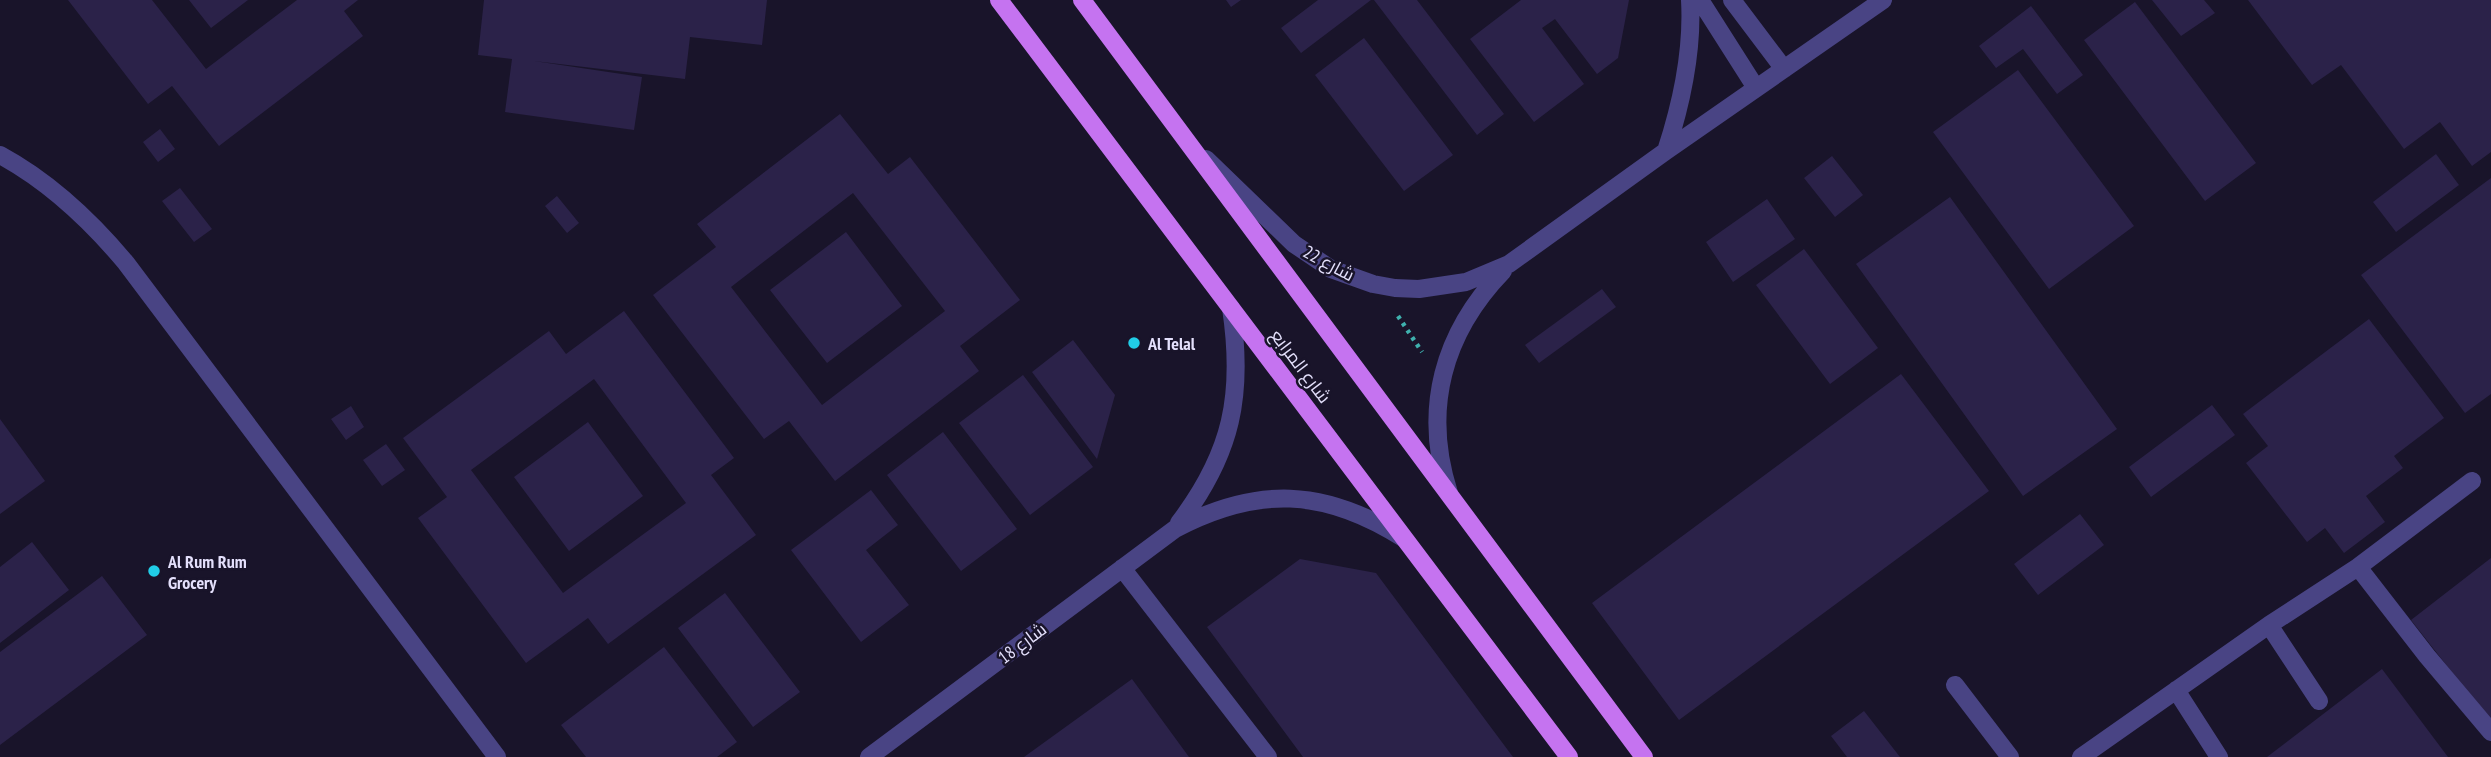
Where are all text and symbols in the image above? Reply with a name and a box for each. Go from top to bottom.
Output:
street label: شارع 22 [1299,240,1359,287]
street label: شارع المرابع [1265,324,1336,408]
place label: Al Telal [1147,332,1196,355]
marker: Al Telal [1126,335,1142,351]
place label: Al Rum Rum Grocery [167,550,247,594]
marker: Al Rum Rum Grocery [146,563,162,579]
street label: شارع 18 [993,617,1051,669]

